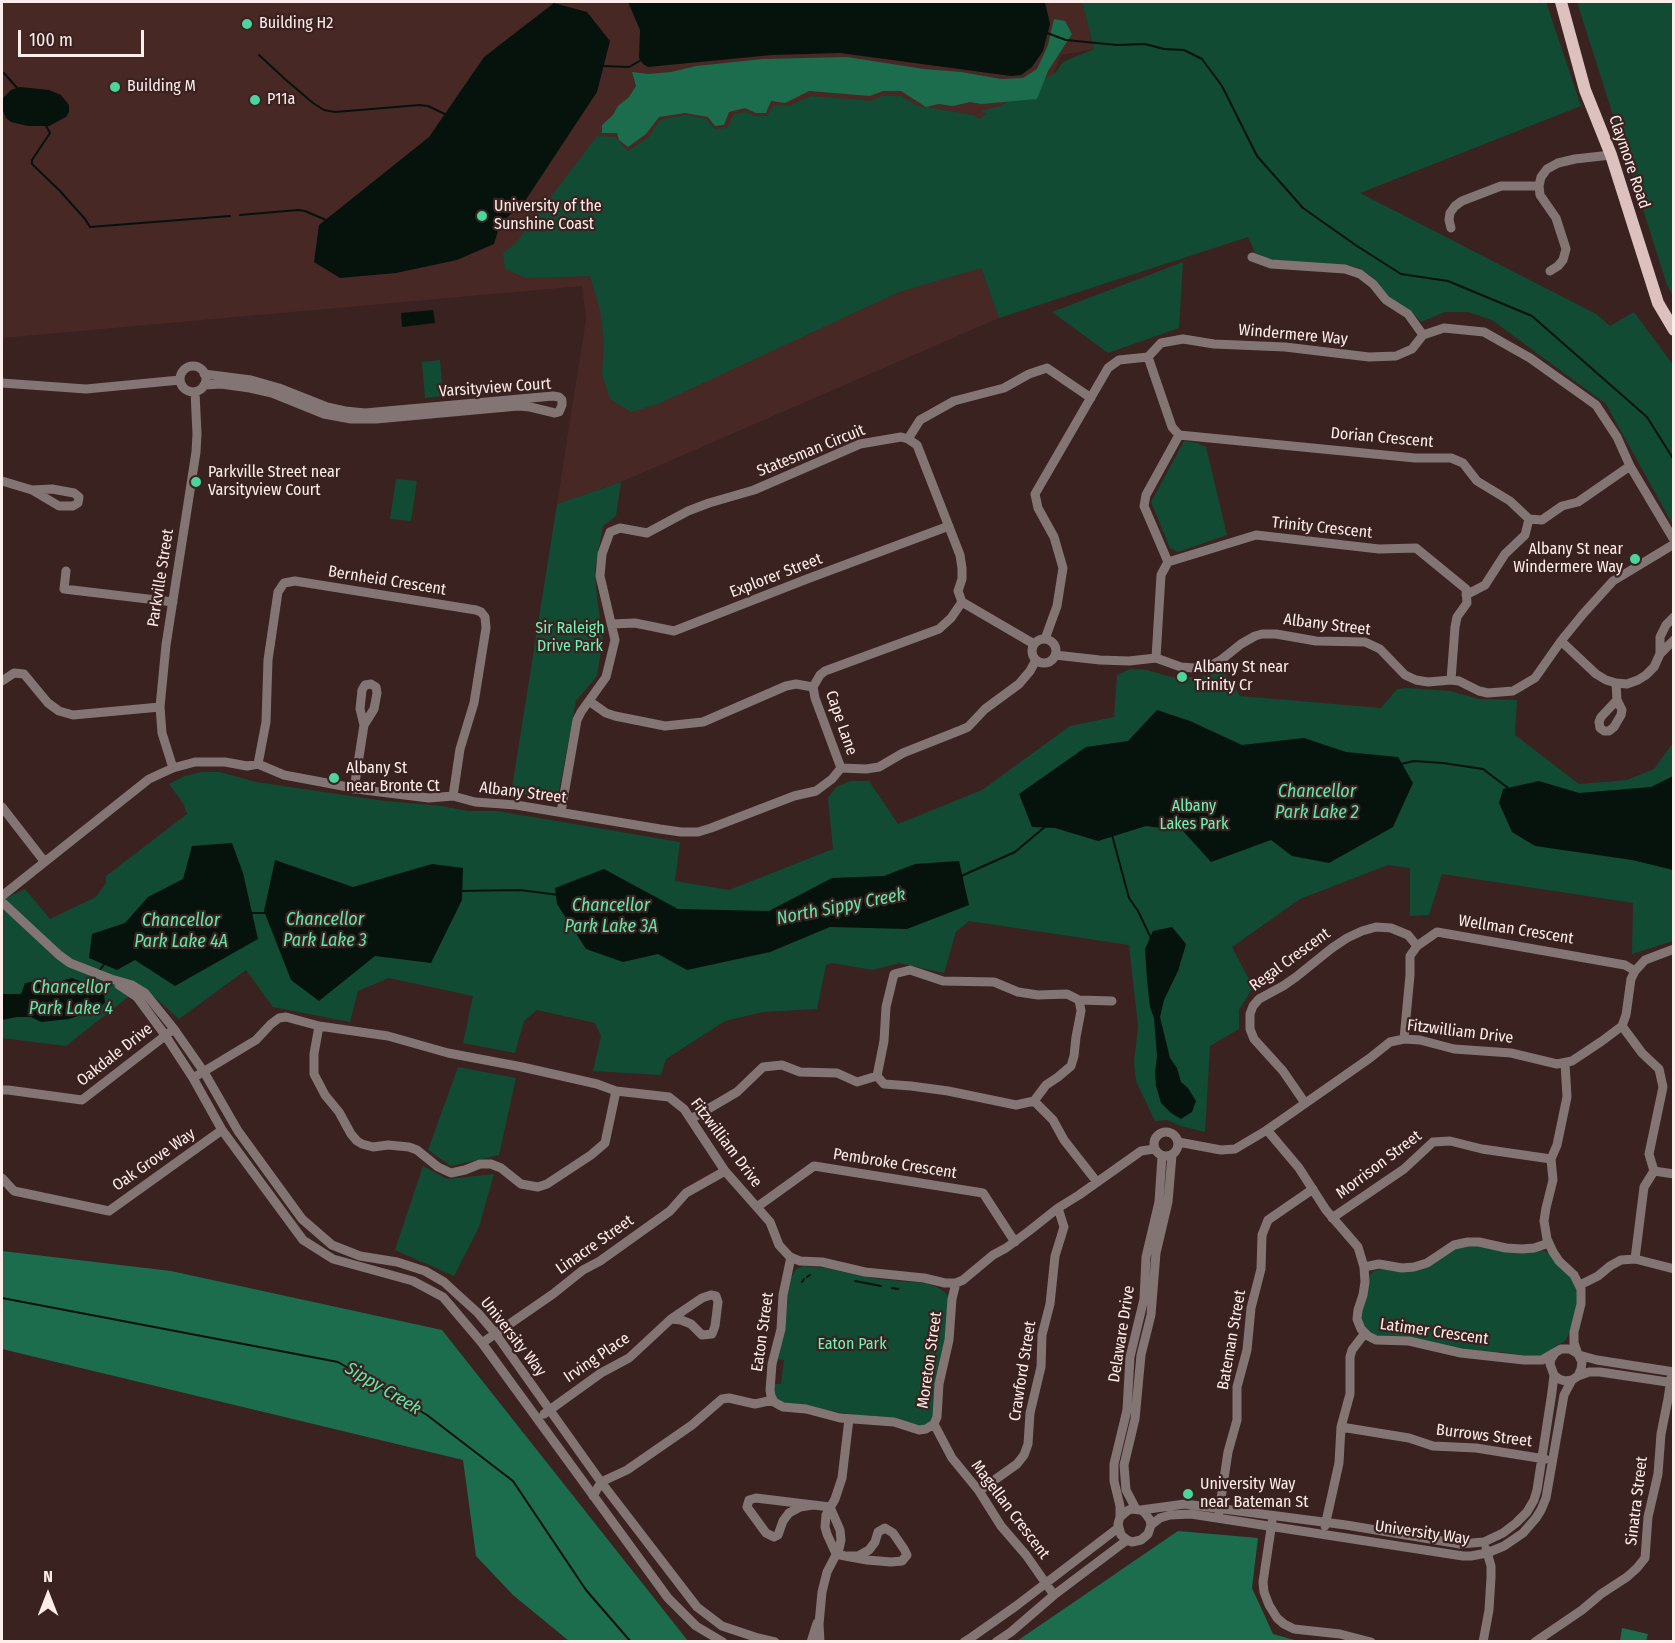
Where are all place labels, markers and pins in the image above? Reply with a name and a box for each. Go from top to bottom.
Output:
place label: Building H2 [259,14,333,34]
marker: Building H2 [240,17,254,31]
place label: Building M [127,77,196,97]
marker: Building M [108,80,122,94]
place label: P11a [267,90,295,110]
marker: P11a [248,93,262,107]
place label: University of the Sunshine Coast [494,197,602,235]
marker: University of the Sunshine Coast [475,209,489,223]
place label: Parkville Street near Varsityview Court [208,463,340,501]
marker: Parkville Street near Varsityview Court [189,475,203,489]
place label: Albany St near Windermere Way [1513,540,1623,578]
marker: Albany St near Windermere Way [1628,552,1642,566]
place label: Albany St near Trinity Cr [1194,658,1289,696]
marker: Albany St near Trinity Cr [1175,670,1189,684]
place label: Albany St near Bronte Ct [346,759,440,797]
marker: Albany St near Bronte Ct [327,771,341,785]
place label: University Way near Bateman St [1200,1475,1308,1513]
marker: University Way near Bateman St [1181,1487,1195,1501]

